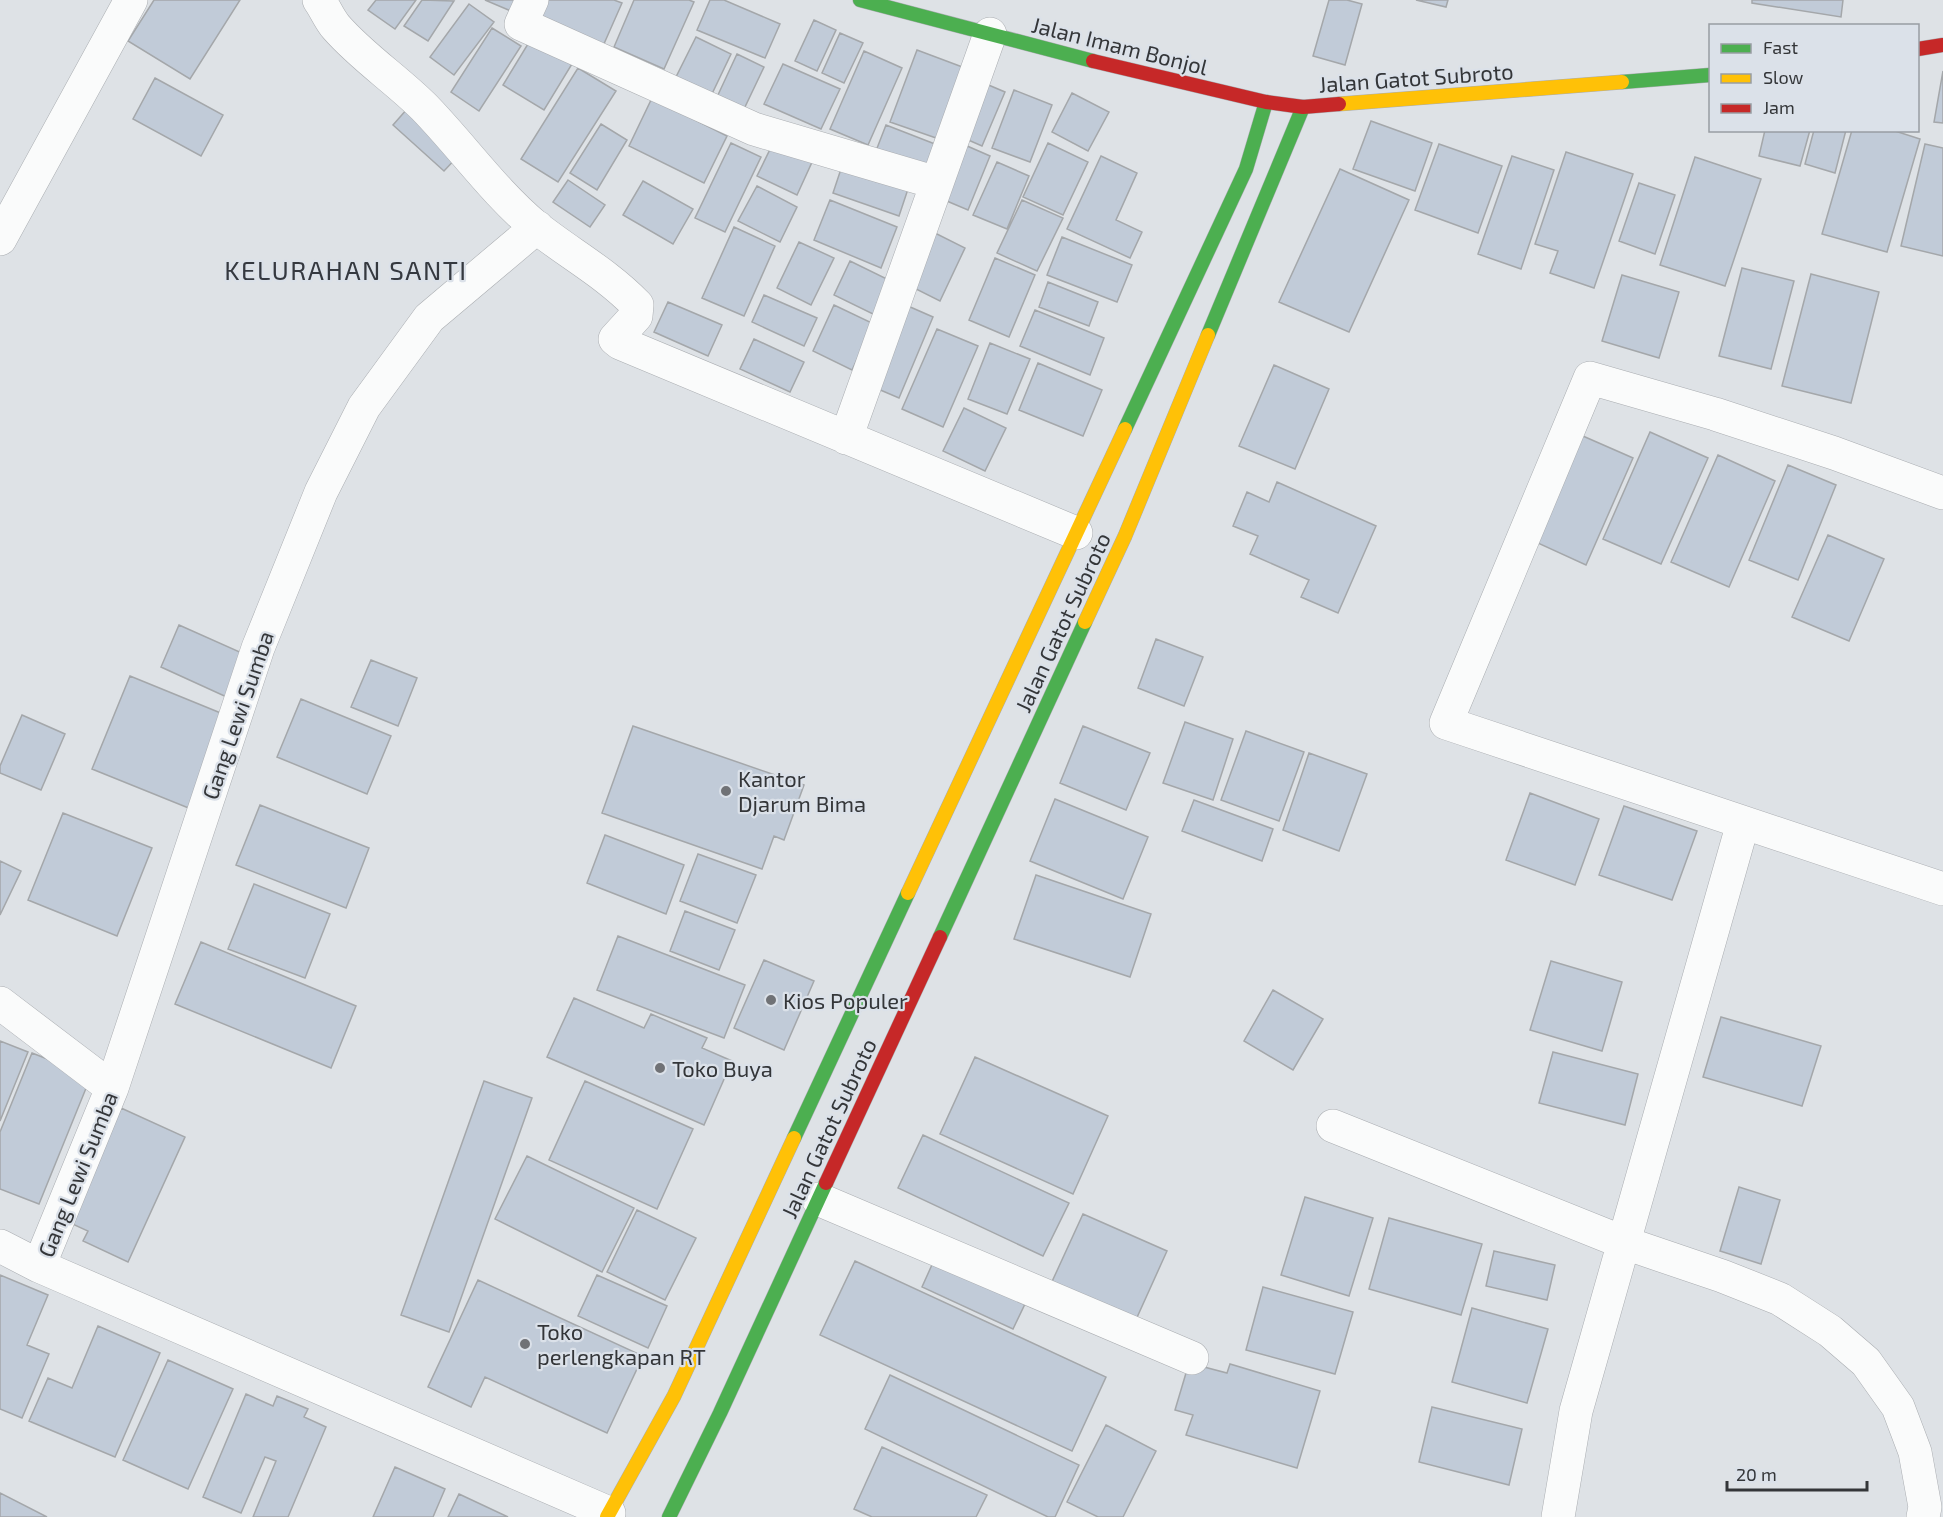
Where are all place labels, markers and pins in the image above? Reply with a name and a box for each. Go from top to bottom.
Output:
place label: Kantor Djarum Bima [738,765,866,817]
marker: Kantor Djarum Bima [719,784,733,798]
place label: Kios Populer [783,987,908,1013]
marker: Kios Populer [764,993,778,1007]
place label: Toko Buya [672,1055,773,1081]
marker: Toko Buya [653,1061,667,1075]
place label: Toko perlengkapan RT [537,1318,706,1369]
marker: Toko perlengkapan RT [518,1337,532,1351]

